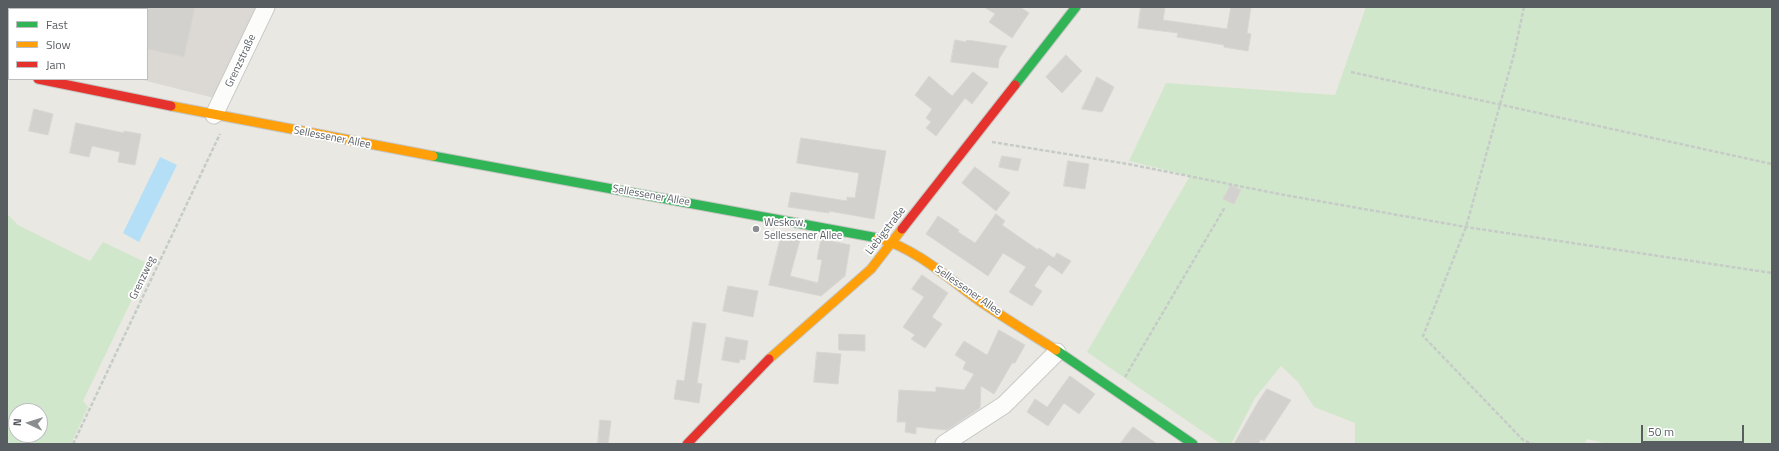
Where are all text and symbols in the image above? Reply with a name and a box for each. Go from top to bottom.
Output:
legend [8,8,148,80]
text: Fast [46,15,68,34]
street label: Grenzstraße [223,32,259,90]
text: Slow [46,35,71,54]
text: Jam [46,55,66,74]
street label: Sellessener Allee [292,124,372,152]
street label: Sellessener Allee [611,183,691,209]
street label: Liebigstraße [863,204,909,258]
place label: Weskow, Sellessener Allee [764,216,842,242]
marker: Weskow, Sellessener Allee [751,224,761,234]
street label: Grenzweg [127,254,159,302]
street label: Sellessener Allee [932,263,1004,319]
north arrow [8,403,48,443]
scale bar [1643,417,1746,443]
text: N [9,418,25,427]
text: 50 m [1648,422,1674,441]

